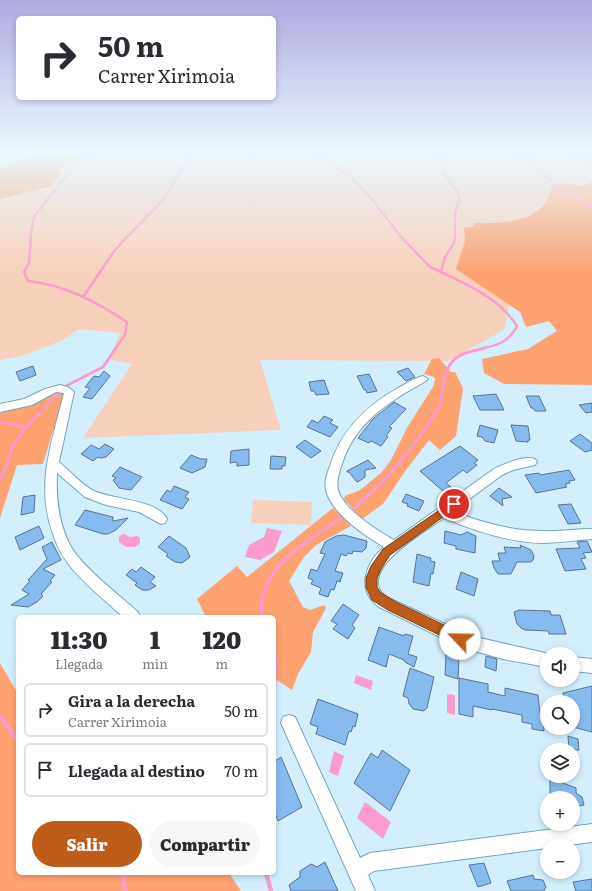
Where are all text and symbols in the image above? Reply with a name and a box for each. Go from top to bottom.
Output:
text: 50 m [98,24,164,66]
icon: right [32,32,84,84]
text: Carrer Xirimoia [98,62,235,89]
pin [437,487,471,521]
icon: arrive [443,493,465,515]
position arrow [439,618,481,660]
text: 11:30 [51,621,107,656]
text: 1 [150,621,160,656]
text: 120 [203,621,241,656]
map controls [540,647,580,879]
button: sound [540,647,580,687]
text: Llegada [55,654,103,673]
text: min [142,654,168,673]
text: m [216,654,228,673]
text: Gira a la derecha [68,689,195,712]
button: search [540,695,580,735]
icon: right [34,699,56,721]
text: 50 m [224,699,258,722]
text: Carrer Xirimoia [68,712,167,731]
button: layers [540,743,580,783]
icon: arrive [34,759,56,781]
text: Llegada al destino [68,759,205,782]
text: 70 m [224,759,258,782]
button: + [540,791,580,831]
button: Salir [32,821,142,867]
button: Compartir [150,821,260,867]
button: − [540,839,580,879]

